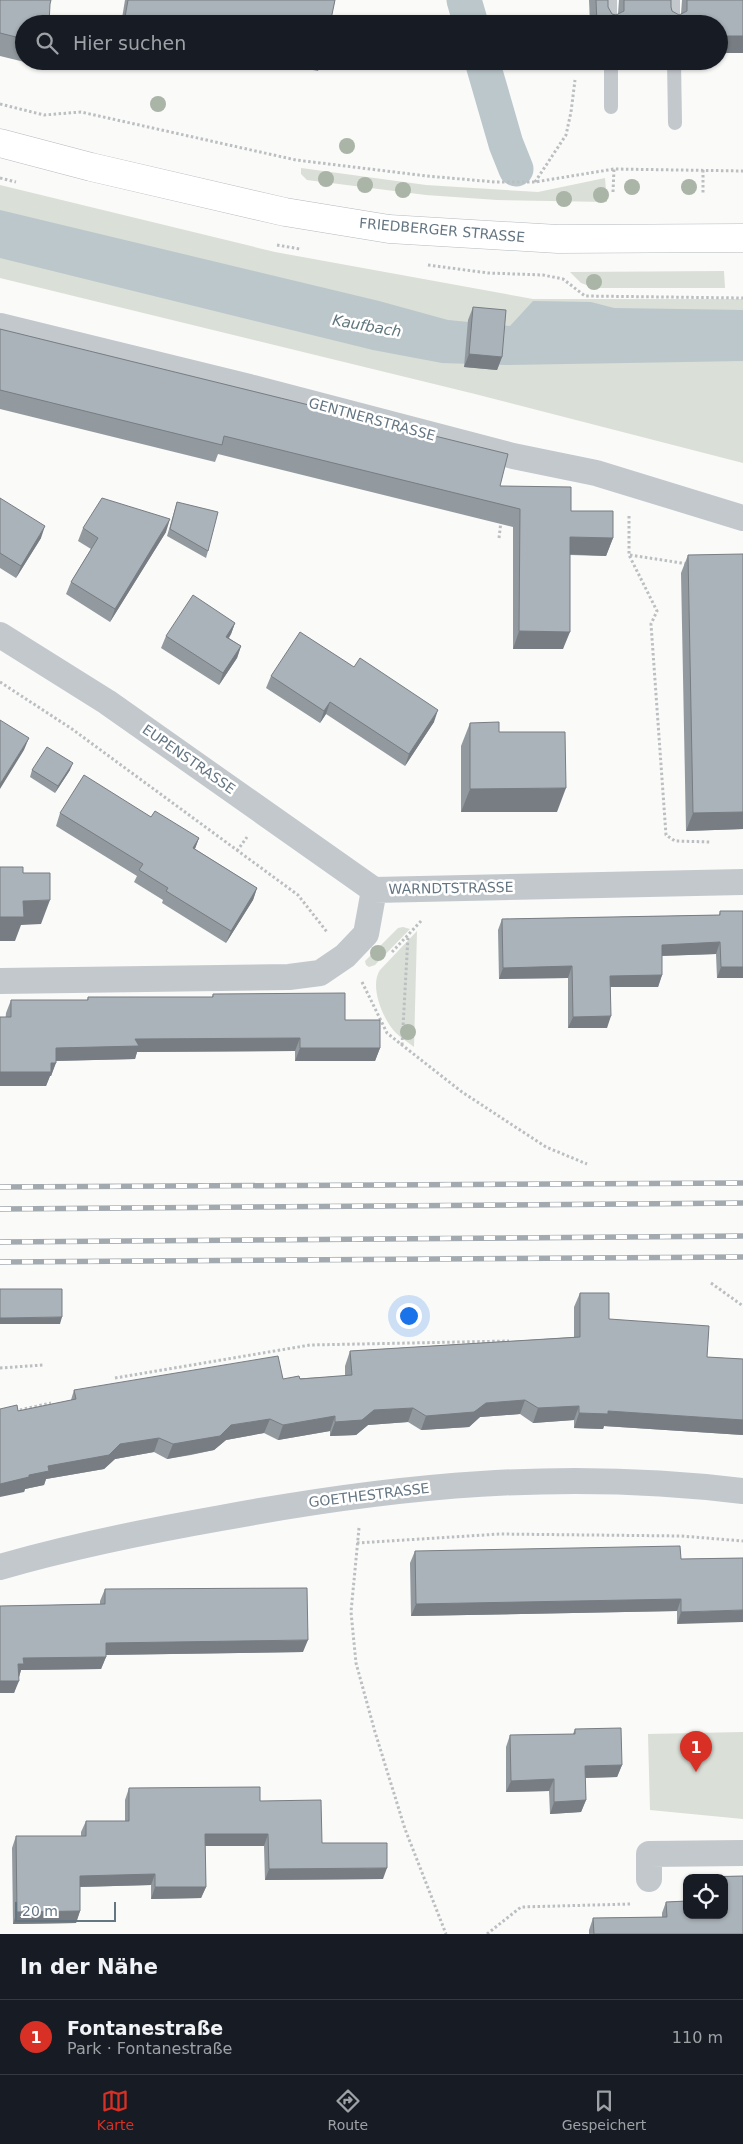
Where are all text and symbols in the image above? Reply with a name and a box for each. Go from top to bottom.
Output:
search box [15,15,728,70]
icon: search [33,29,61,57]
text: Hier suchen [73,32,186,54]
street label: FRIEDBERGER STRASSE [358,215,526,245]
water label: Kaufbach [331,311,403,341]
street label: GENTNERSTRASSE [307,394,437,444]
street label: EUPENSTRASSE [139,721,239,797]
street label: WARNDTSTRASSE [388,879,514,897]
your location [396,1303,422,1329]
street label: GOETHESTRASSE [308,1480,430,1510]
pin: 1 [680,1731,712,1772]
map controls [683,1874,728,1919]
button: locate [683,1874,728,1919]
scale bar [15,1899,116,1922]
text: 20 m [22,1903,58,1919]
text: In der Nähe [20,1955,158,1979]
text: Fontanestraße [67,2017,223,2039]
text: 1 [30,2028,42,2047]
text: 110 m [672,2028,723,2047]
text: Park · Fontanestraße [67,2039,232,2058]
tab: Karte [97,2087,134,2133]
tab: Route [328,2087,368,2133]
tab: Gespeichert [562,2087,646,2133]

